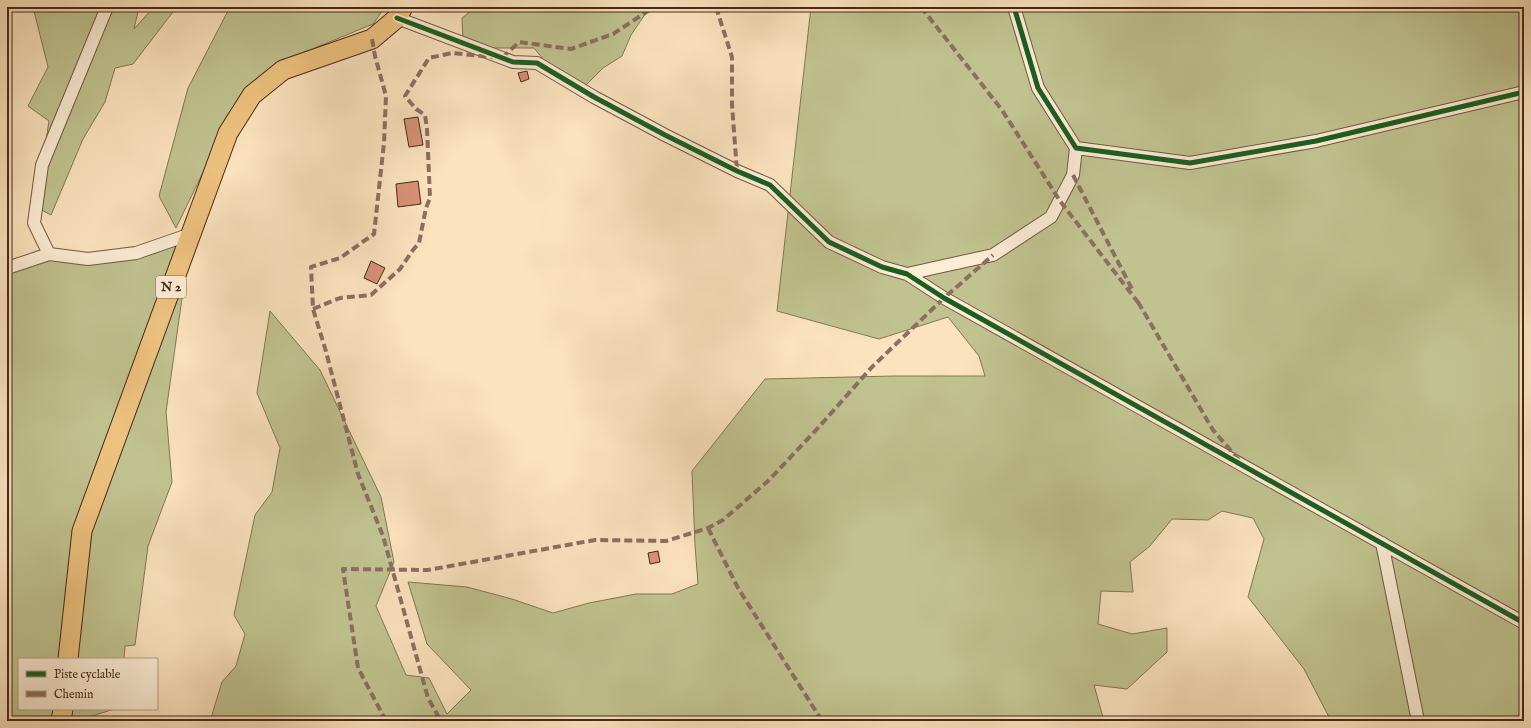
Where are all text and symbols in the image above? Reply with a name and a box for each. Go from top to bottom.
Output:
road number: N 2 [156,276,186,298]
legend [18,658,158,710]
text: Piste cyclable [54,667,121,682]
text: Chemin [54,687,94,702]

